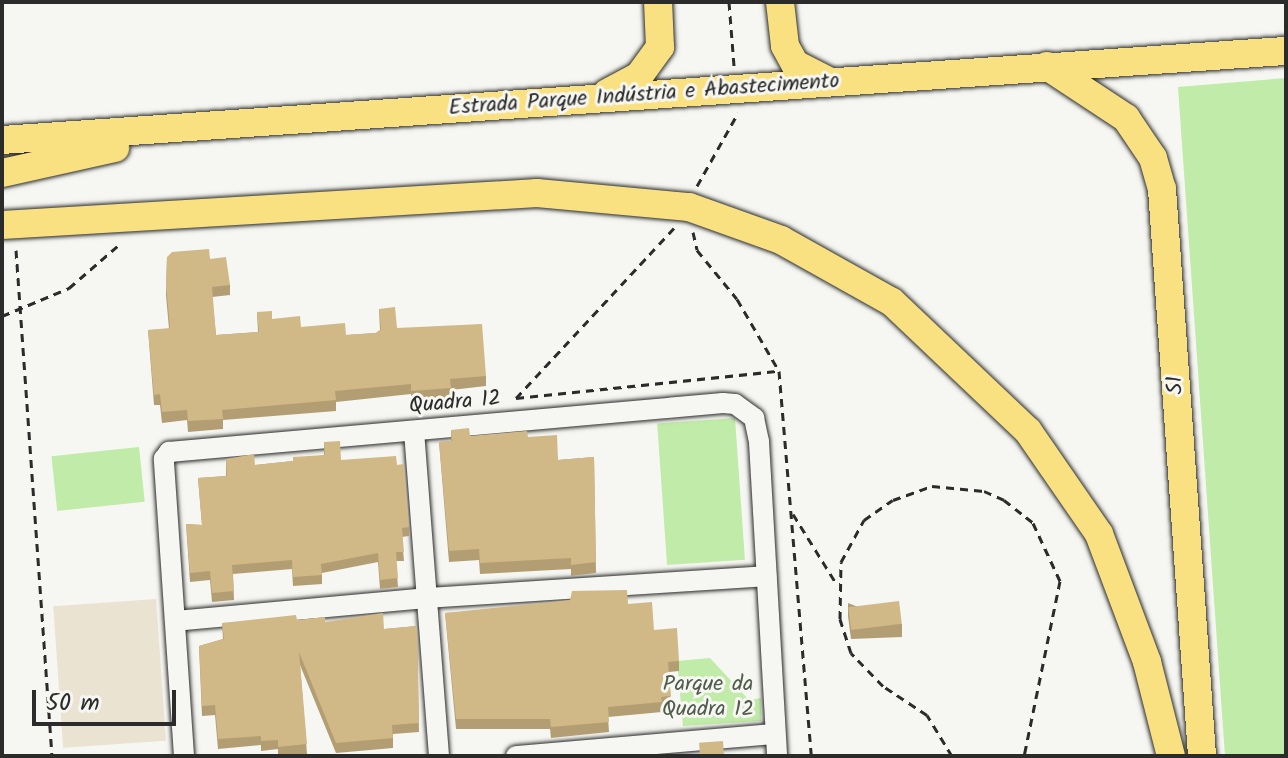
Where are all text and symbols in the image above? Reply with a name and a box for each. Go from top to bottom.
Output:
street label: Estrada Parque Indústria e Abastecimento [448,68,840,122]
street label: S1 [1162,375,1190,395]
street label: Quadra 12 [408,386,502,420]
park label: Parque da Quadra 12 [662,671,754,722]
scale bar [36,674,180,724]
text: 50 m [46,684,100,723]

